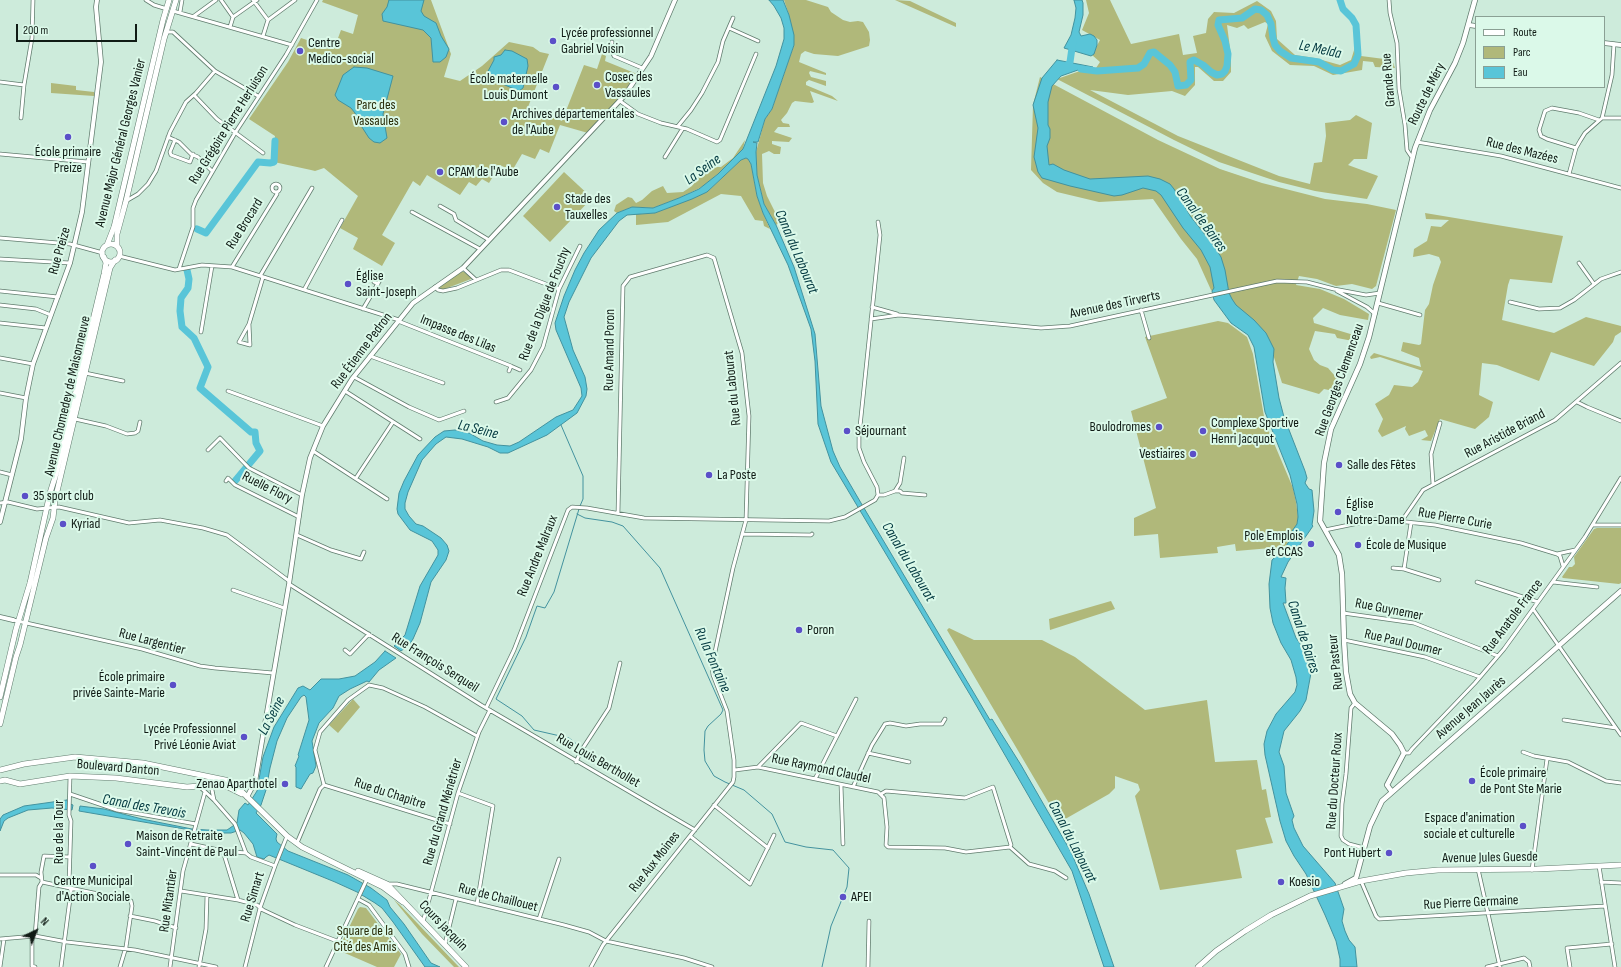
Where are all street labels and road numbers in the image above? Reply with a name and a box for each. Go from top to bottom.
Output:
street label: Grande Rue [1378,52,1400,108]
street label: Avenue Major Général Georges Vanier [92,57,150,229]
street label: Route de Méry [1405,60,1449,128]
street label: Rue Grégoire Pierre Herluison [186,63,272,187]
street label: Rue des Mazées [1484,134,1560,168]
street label: Rue Brocard [223,196,267,252]
street label: Rue Preize [45,225,75,277]
street label: Rue de la Digue de Fouchy [516,245,574,363]
street label: Avenue des Tirverts [1068,287,1162,323]
street label: Rue Étienne Pedron [328,309,396,393]
street label: Rue Amand Poron [601,309,619,391]
street label: Impasse des Lilas [418,311,498,357]
street label: Avenue Chomedey de Maisonneuve [41,314,95,478]
street label: Rue Georges Clemenceau [1312,321,1368,439]
street label: Rue du Labourat [721,350,745,426]
street label: Rue Aristide Briand [1462,406,1548,462]
street label: Ruelle Flory [239,468,295,508]
street label: Rue Pierre Curie [1417,504,1493,534]
street label: Rue Andre Malraux [514,513,562,599]
street label: Rue Anatole France [1479,576,1547,658]
street label: Rue Guynemer [1354,595,1424,625]
street label: Rue Largentier [117,625,187,659]
street label: Rue Paul Doumer [1363,626,1443,660]
street label: Rue François Serqueil [388,629,482,697]
street label: Rue Pasteur [1325,633,1347,691]
street label: Avenue Jean Jaurès [1433,673,1509,743]
street label: Rue Louis Berthollet [553,730,643,792]
street label: Rue du Docteur Roux [1323,732,1347,830]
street label: Rue Raymond Claudel [770,750,872,788]
street label: Boulevard Danton [76,756,160,780]
street label: Rue du Grand Ménétrier [420,757,466,867]
street label: Rue du Chapitre [352,775,428,813]
street label: Rue de la Tour [51,800,67,864]
street label: Rue Aux Moines [626,828,684,896]
street label: Avenue Jules Guesde [1442,849,1538,867]
street label: Rue Mitantier [156,868,182,934]
street label: Rue Simart [237,870,269,924]
street label: Rue de Chaillouet [456,880,540,916]
street label: Rue Pierre Germaine [1423,892,1519,914]
street label: Cours Jacquin [415,897,471,955]

